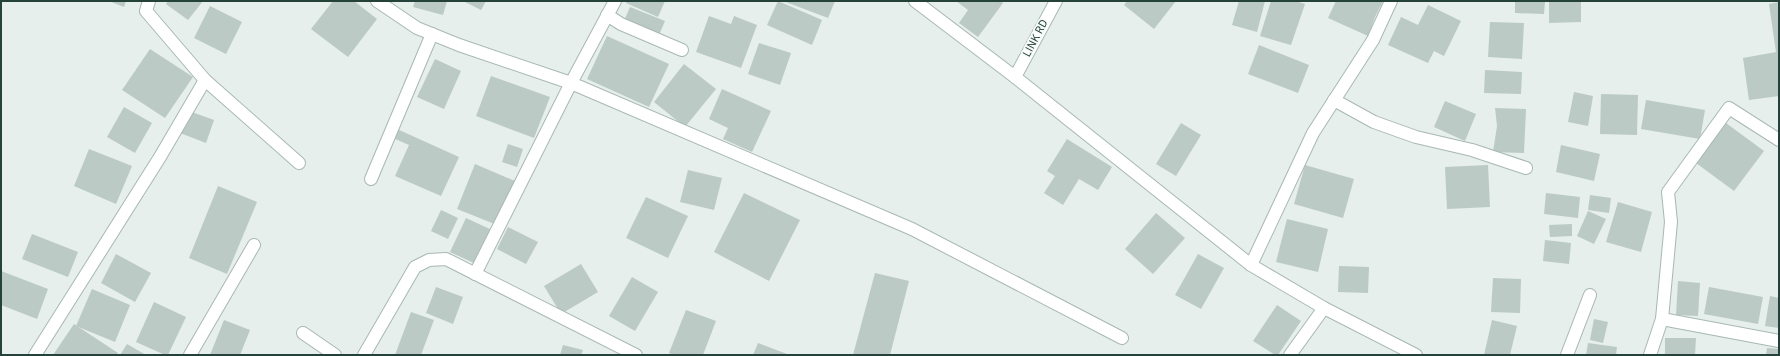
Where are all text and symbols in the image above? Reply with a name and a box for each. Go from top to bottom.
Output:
street label: LINK RD [1018,16,1052,60]

